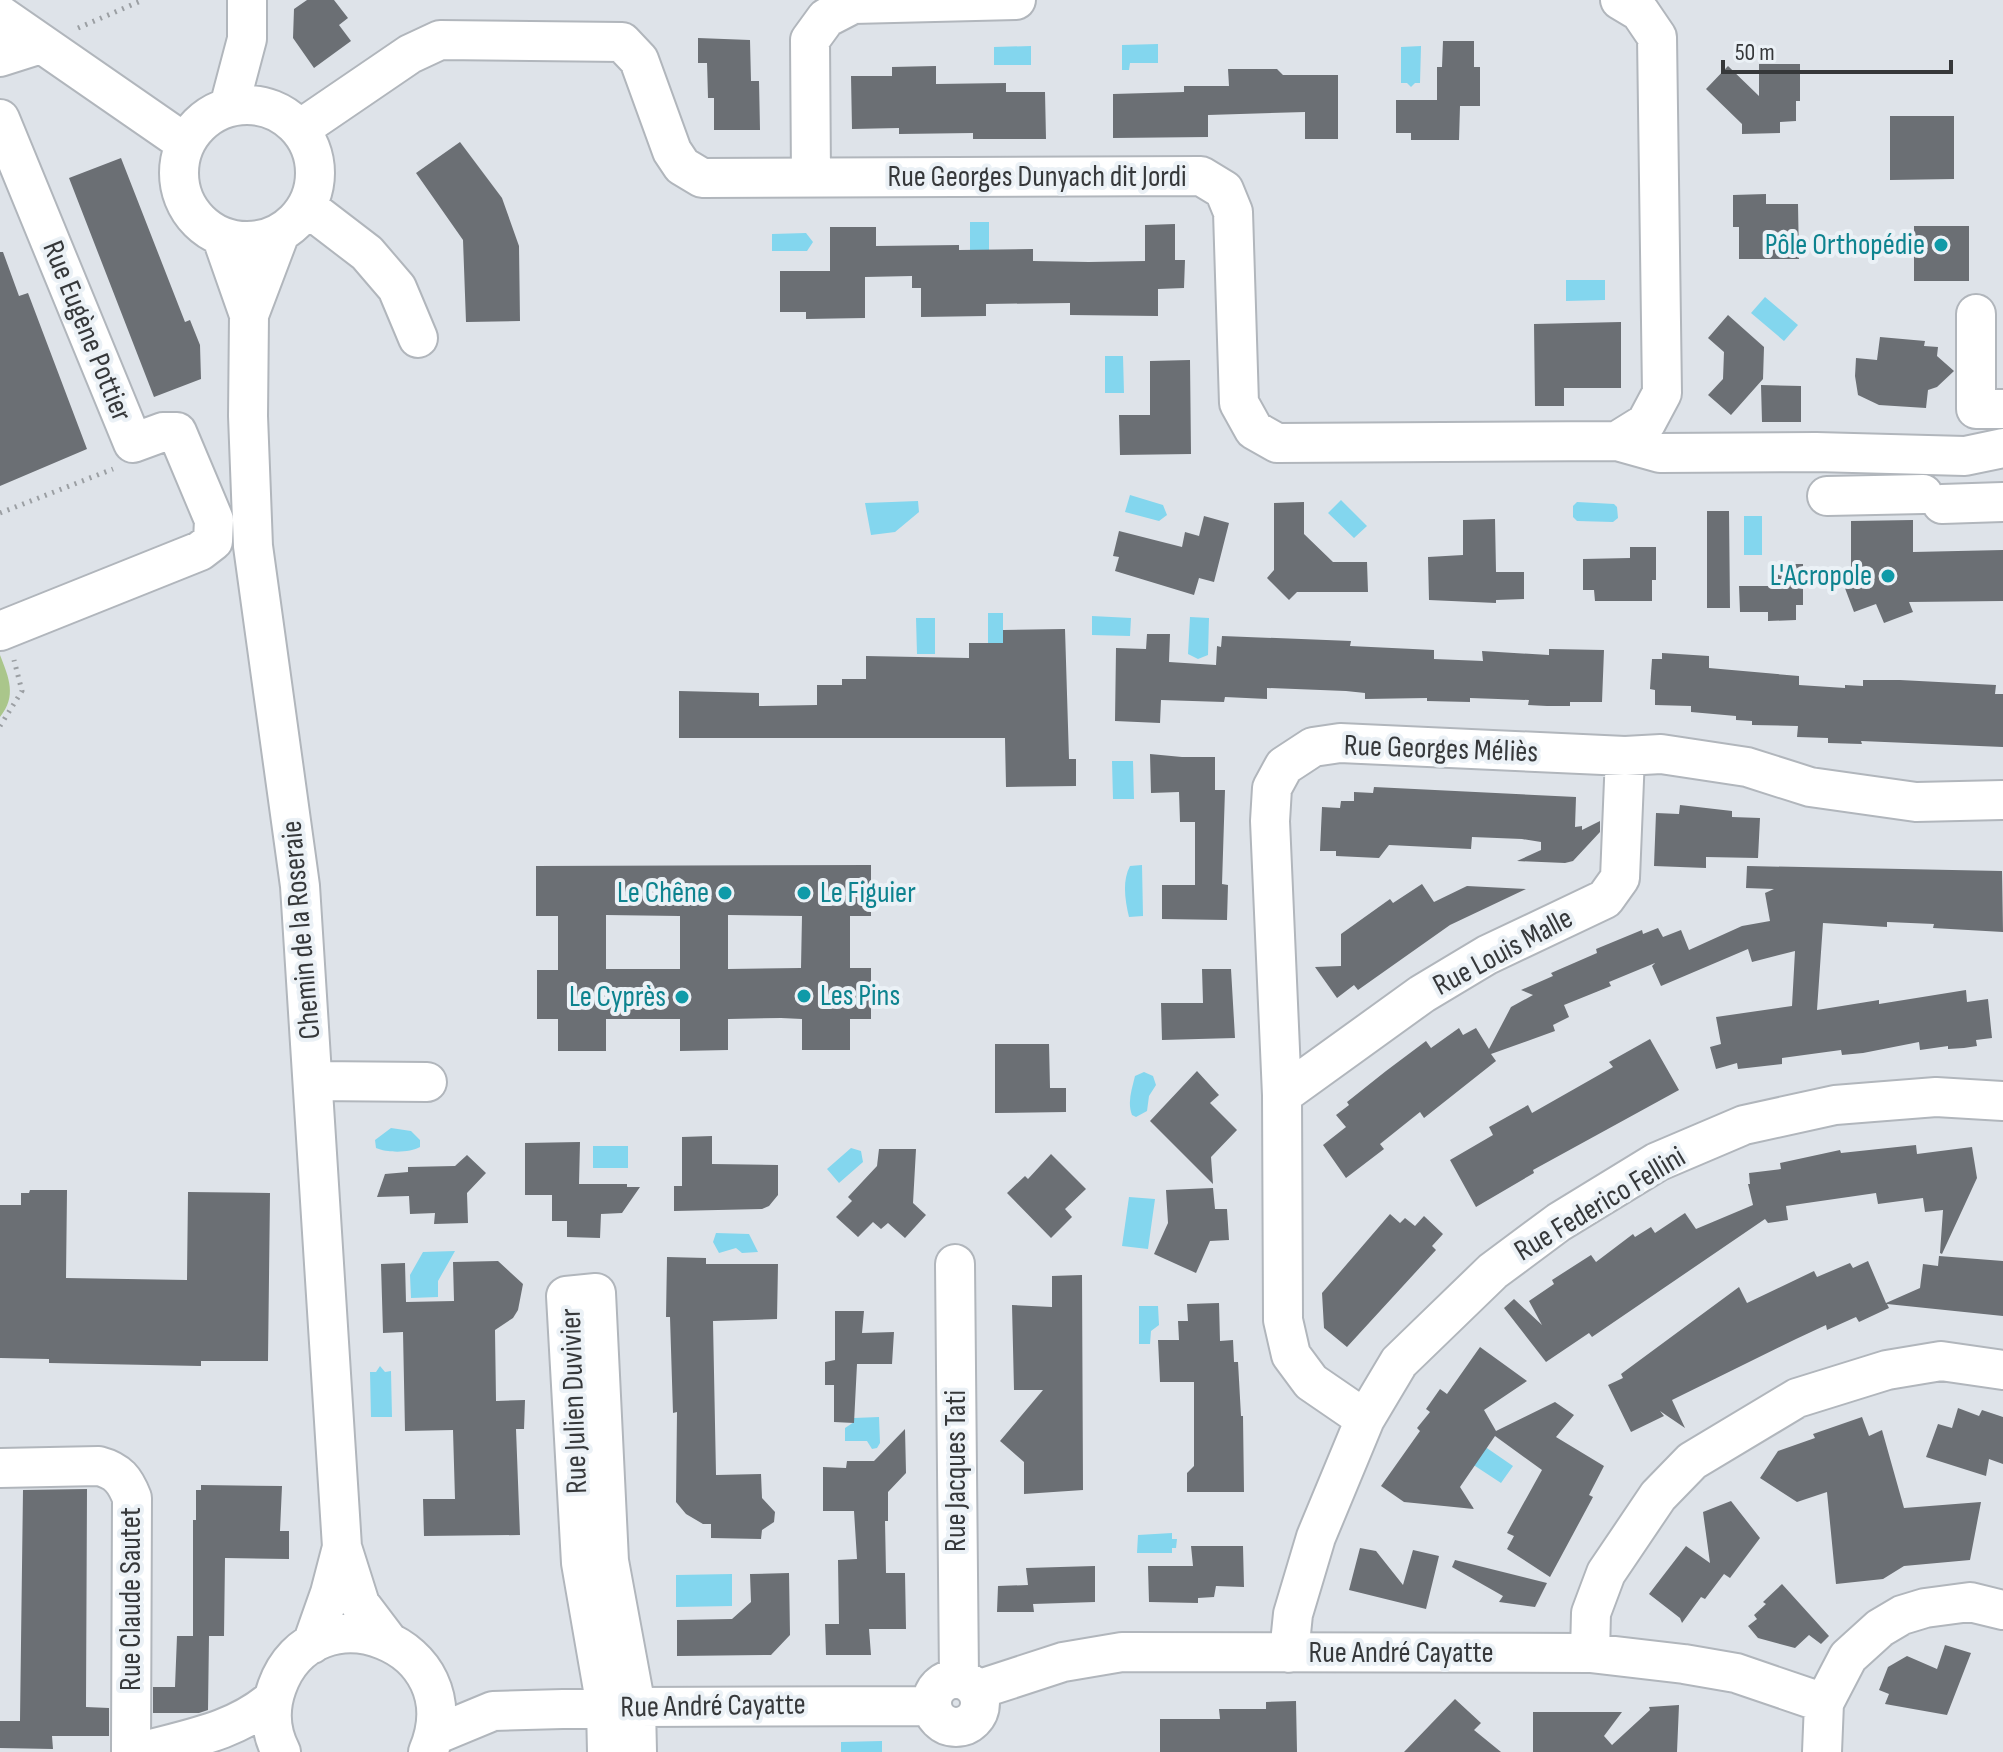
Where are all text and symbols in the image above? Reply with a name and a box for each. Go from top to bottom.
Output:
scale bar [1723,24,1951,74]
text: 50 m [1735,38,1775,67]
street label: Rue Georges Dunyach dit Jordi [887,159,1187,195]
place label: Pôle Orthopédie [1765,227,1925,263]
street label: Rue Eugène Pottier [34,236,140,427]
marker: Pôle Orthopédie [1932,236,1950,254]
place label: L'Acropole [1770,558,1872,594]
marker: L'Acropole [1879,567,1897,585]
street label: Rue Georges Méliès [1343,728,1539,770]
street label: Chemin de la Roseraie [274,819,328,1041]
place label: Le Chêne [617,875,709,911]
place label: Le Figuier [820,875,916,911]
marker: Le Chêne [716,884,734,902]
marker: Le Figuier [795,884,813,902]
street label: Rue Louis Malle [1427,900,1579,1004]
place label: Les Pins [820,978,900,1014]
place label: Le Cyprès [569,979,666,1015]
marker: Les Pins [795,987,813,1005]
marker: Le Cyprès [673,988,691,1006]
street label: Rue Federico Fellini [1508,1139,1692,1269]
street label: Rue Julien Duvivier [553,1307,595,1494]
street label: Rue Jacques Tati [938,1390,974,1552]
street label: Rue Claude Sautet [113,1507,149,1691]
street label: Rue André Cayatte [1308,1635,1494,1671]
street label: Rue André Cayatte [620,1686,806,1726]

